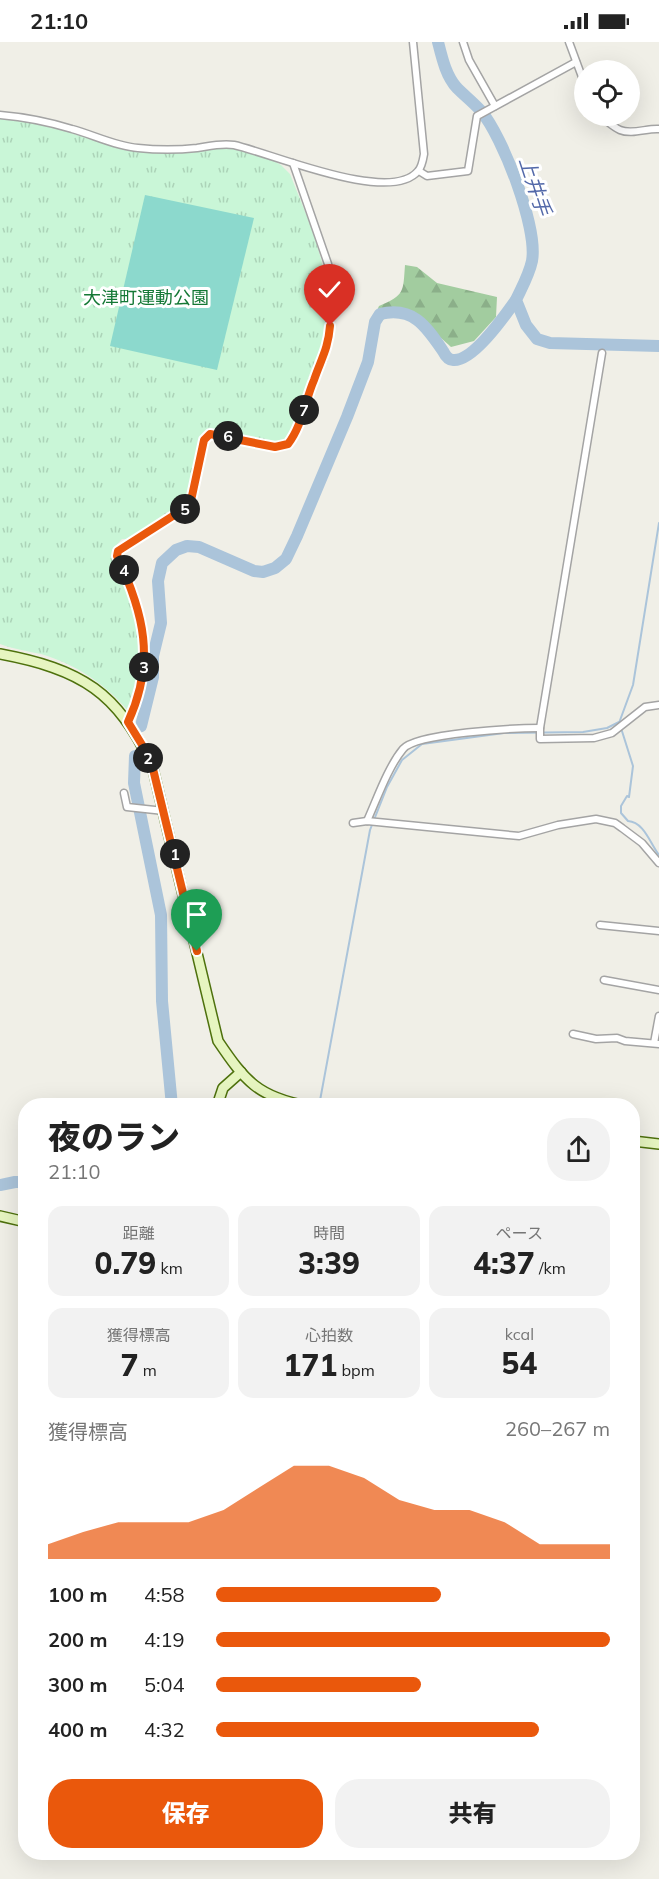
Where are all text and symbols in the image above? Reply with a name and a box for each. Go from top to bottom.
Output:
text: 21:10 [30,7,88,35]
map controls [574,60,640,126]
button: locate [574,60,640,126]
water label: 上井手 [514,153,557,219]
pin [304,264,355,326]
icon: check [313,273,346,306]
park label: 大津町運動公園 [83,286,209,309]
pin: 7 [289,395,319,425]
text: 7 [299,400,309,420]
pin: 6 [213,421,243,451]
text: 6 [223,426,233,446]
pin: 5 [170,494,200,524]
text: 5 [180,499,190,519]
pin: 4 [109,555,139,585]
text: 4 [119,560,129,580]
pin: 3 [129,652,159,682]
text: 3 [139,657,149,677]
pin: 2 [133,743,163,773]
text: 2 [143,748,153,768]
pin: 1 [160,839,190,869]
text: 1 [170,844,180,864]
pin [171,889,222,951]
icon: arrive [180,898,213,931]
text: 夜のラン [48,1116,180,1157]
button: share [547,1118,610,1181]
text: 21:10 [48,1159,101,1184]
text: 距離 [123,1223,155,1243]
text: 時間 [313,1223,345,1243]
text: ペース [496,1223,543,1243]
text: 0.79 [95,1244,156,1282]
text: 3:39 [298,1244,360,1282]
text: 4:37 [473,1244,535,1282]
text: km [156,1258,183,1278]
text: /km [535,1258,566,1278]
text: kcal [505,1324,534,1344]
text: 獲得標高 [107,1325,171,1345]
text: 心拍数 [305,1325,353,1345]
text: 54 [501,1344,537,1382]
text: 7 [121,1346,139,1384]
text: 171 [283,1346,337,1384]
text: m [139,1360,157,1380]
text: bpm [337,1360,375,1380]
text: 260–267 m [505,1416,610,1441]
text: 獲得標高 [48,1419,128,1444]
text: 100 m [48,1582,107,1607]
text: 4:58 [144,1582,185,1607]
text: 200 m [48,1627,107,1652]
text: 4:19 [144,1627,185,1652]
text: 300 m [48,1672,107,1697]
text: 5:04 [144,1672,185,1697]
text: 400 m [48,1717,107,1742]
text: 4:32 [144,1717,185,1742]
button: 保存 [48,1779,323,1848]
button: 共有 [335,1779,610,1848]

